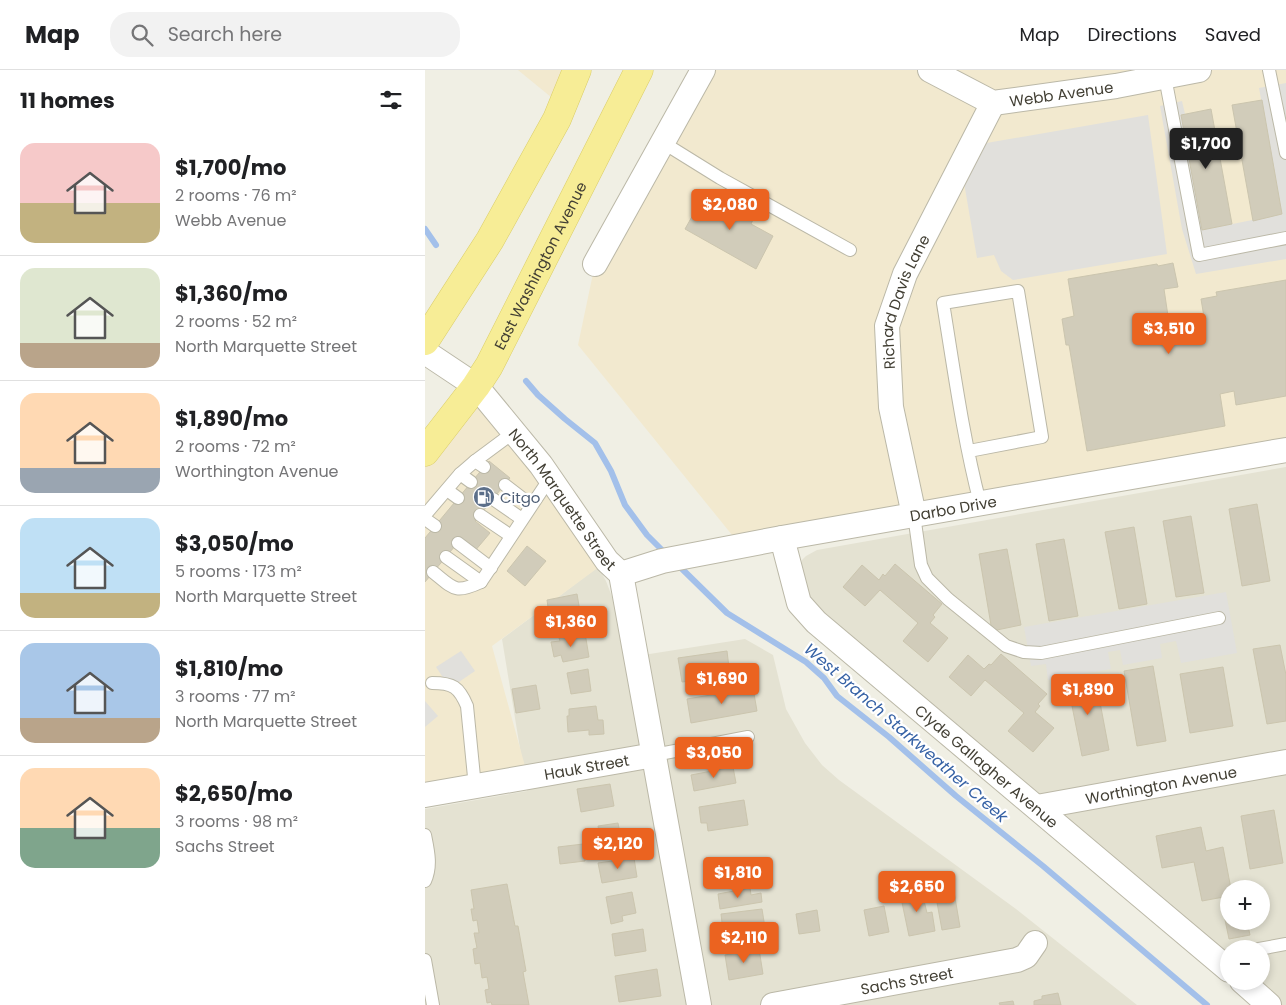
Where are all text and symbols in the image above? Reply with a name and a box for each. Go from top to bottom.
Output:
search box [110,12,460,57]
text: Map [25,18,80,51]
icon: search [128,21,156,49]
text: Search here [168,21,282,48]
text: Map [1020,22,1059,47]
text: Directions [1087,22,1177,47]
text: Saved [1205,22,1261,47]
street label: Webb Avenue [1008,76,1114,111]
text: 11 homes [20,86,115,115]
icon: filters [377,86,405,114]
pin: $1,700 [1165,128,1247,170]
text: $1,700 [1181,132,1231,155]
text: $1,700/mo [175,153,287,182]
icon: home [60,163,120,223]
street label: East Washington Avenue [489,178,591,353]
text: 2 rooms · 76 m² [175,184,297,207]
pin: $2,080 [689,189,771,231]
text: $2,080 [702,193,758,216]
text: Webb Avenue [175,209,287,232]
street label: Richard Davis Lane [877,231,934,370]
text: $1,360/mo [175,279,288,308]
icon: home [60,288,120,348]
text: 2 rooms · 52 m² [175,310,297,333]
pin: $3,510 [1128,312,1210,355]
text: $3,510 [1143,317,1195,340]
text: North Marquette Street [175,335,357,358]
text: $1,890/mo [175,404,288,433]
icon: home [60,413,120,473]
street label: North Marquette Street [504,424,621,575]
text: 2 rooms · 72 m² [175,435,296,458]
text: Worthington Avenue [175,460,339,483]
fuel station icon: Citgo [472,485,496,509]
place label: Citgo [500,487,540,508]
street label: Darbo Drive [908,490,998,526]
text: $3,050/mo [175,529,294,558]
icon: home [60,538,120,598]
text: 5 rooms · 173 m² [175,560,302,583]
text: North Marquette Street [175,585,357,608]
pin: $1,360 [530,606,612,648]
text: $1,360 [545,610,597,633]
water label: West Branch Starkweather Creek [799,638,1013,829]
text: $1,810/mo [175,654,283,683]
pin: $1,690 [681,662,763,705]
icon: home [60,663,120,723]
text: $1,690 [696,667,748,690]
pin: $1,890 [1047,674,1129,716]
text: $1,890 [1062,678,1114,701]
text: 3 rooms · 77 m² [175,685,295,708]
street label: Clyde Gallagher Avenue [911,699,1063,832]
text: North Marquette Street [175,710,357,733]
pin: $3,050 [673,736,755,779]
text: $3,050 [686,741,742,764]
street label: Hauk Street [542,749,631,785]
street label: Worthington Avenue [1084,761,1238,809]
text: $2,650/mo [175,779,293,808]
icon: home [60,788,120,848]
text: 3 rooms · 98 m² [175,810,298,833]
pin: $2,120 [577,828,659,870]
text: $2,120 [593,832,643,855]
text: Sachs Street [175,835,275,858]
pin: $1,810 [697,856,779,899]
text: $1,810 [714,861,762,884]
pin: $2,650 [876,870,958,913]
text: $2,650 [889,875,945,898]
map controls [1220,880,1270,990]
button: + [1220,880,1270,930]
pin: $2,110 [703,922,785,964]
text: $2,110 [721,926,767,949]
button: − [1220,940,1270,990]
street label: Sachs Street [859,962,955,999]

